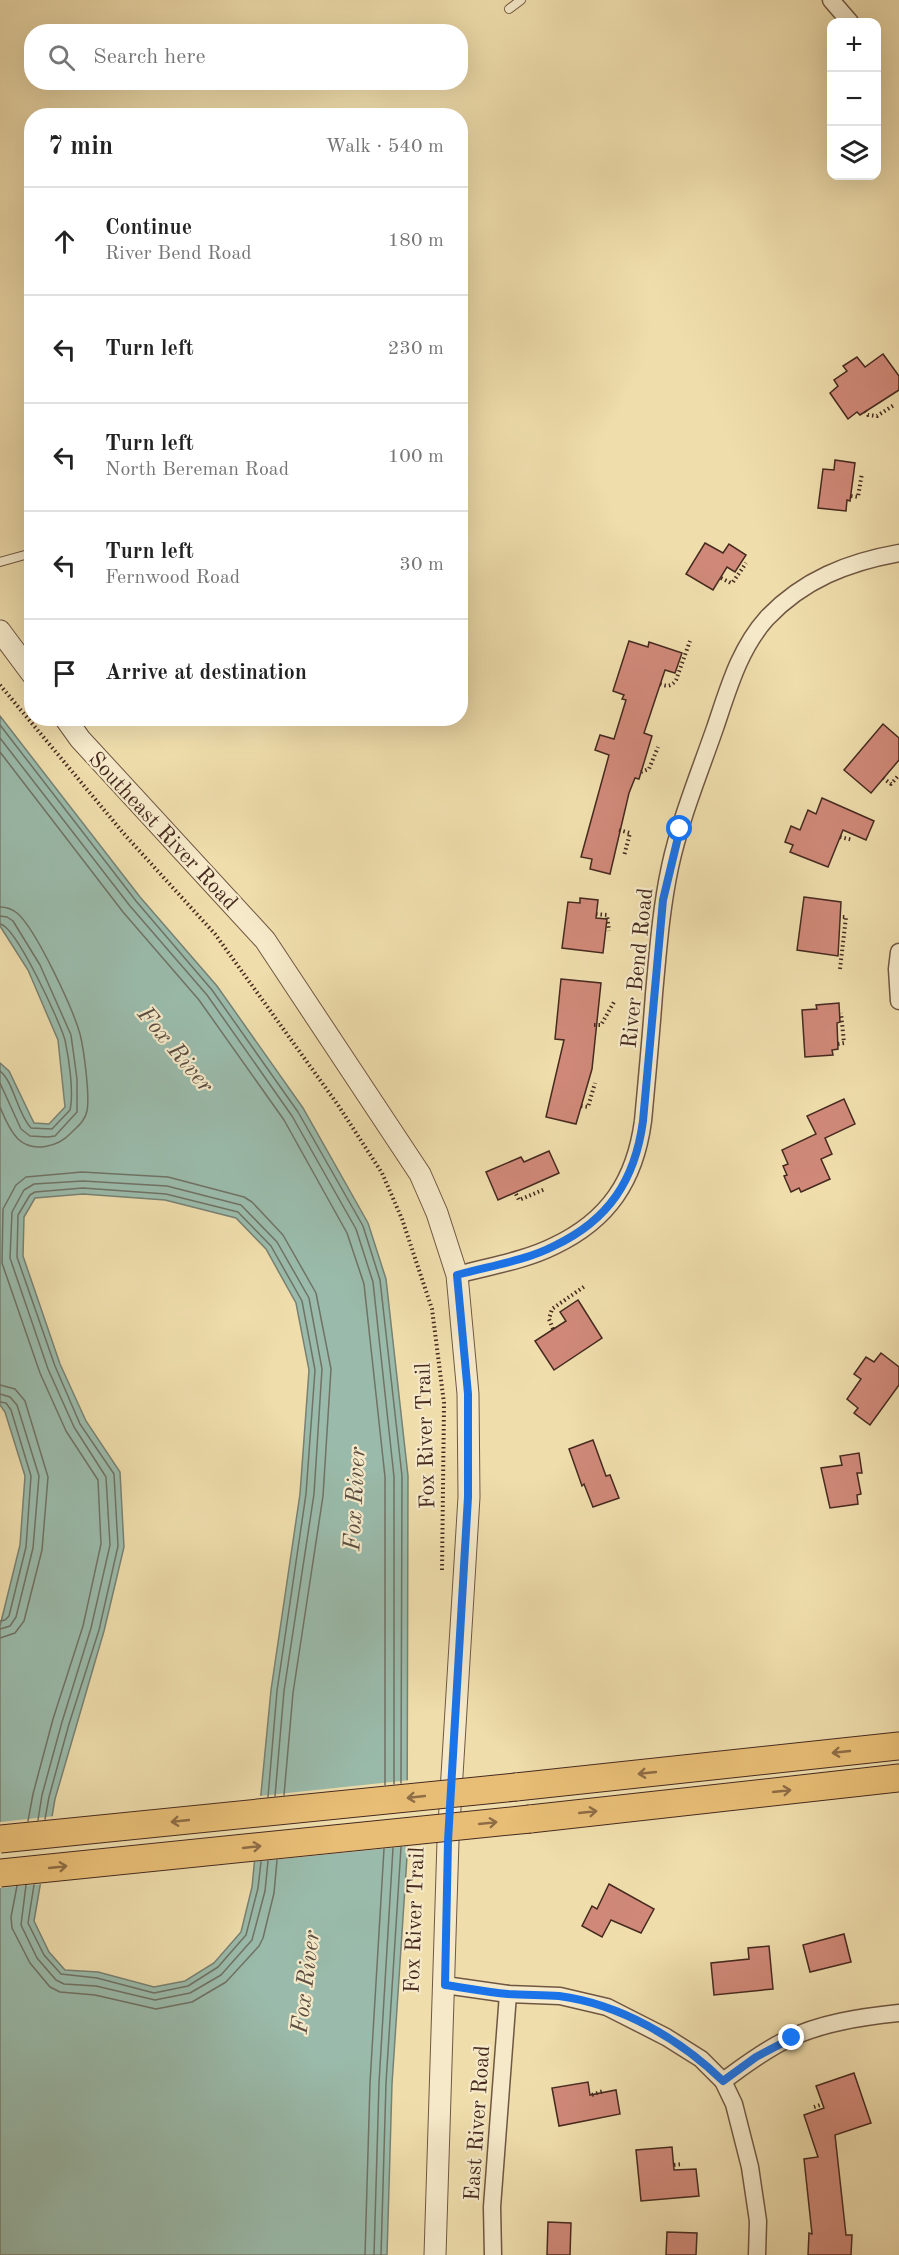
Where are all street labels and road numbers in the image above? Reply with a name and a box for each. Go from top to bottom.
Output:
street label: Southeast River Road [84,748,241,915]
street label: River Bend Road [619,887,657,1050]
street label: Fox River Trail [412,1362,440,1509]
street label: Fox River Trail [401,1847,429,1994]
street label: East River Road [462,2045,494,2202]

